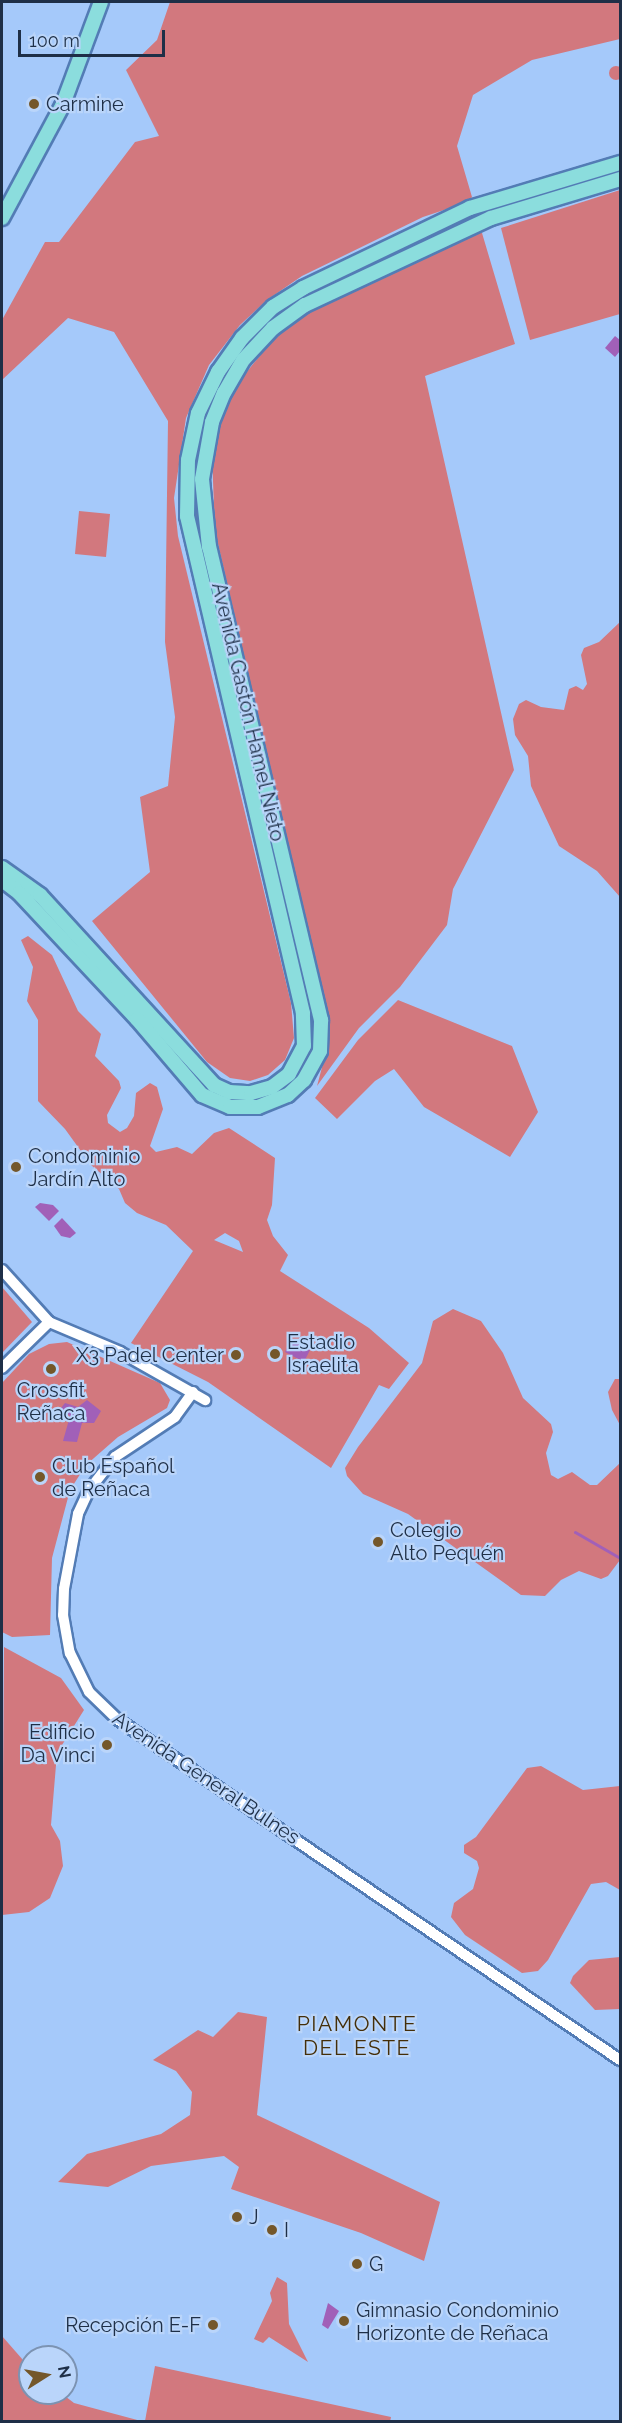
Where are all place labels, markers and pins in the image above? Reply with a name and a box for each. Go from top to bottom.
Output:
place label: Carmine [46,92,124,116]
marker: Carmine [27,97,41,111]
place label: Condominio Jardín Alto [28,1144,140,1191]
marker: Condominio Jardín Alto [9,1160,23,1174]
place label: Estadio Israelita [287,1330,359,1377]
place label: X3 Padel Center [75,1343,224,1367]
marker: Estadio Israelita [268,1347,282,1361]
marker: X3 Padel Center [229,1348,243,1362]
marker: Crossfit Reñaca [44,1362,58,1376]
place label: Crossfit Reñaca [17,1378,85,1425]
place label: Club Español de Reñaca [52,1454,175,1501]
marker: Club Español de Reñaca [33,1470,47,1484]
place label: Colegio Alto Pequén [390,1518,504,1565]
marker: Colegio Alto Pequén [371,1535,385,1549]
place label: Edificio Da Vinci [20,1721,95,1768]
marker: Edificio Da Vinci [100,1738,114,1752]
place label: J [249,2205,259,2229]
marker: J [230,2210,244,2224]
place label: I [284,2218,289,2242]
marker: I [265,2223,279,2237]
place label: G [369,2252,383,2276]
marker: G [350,2257,364,2271]
place label: Gimnasio Condominio Horizonte de Reñaca [356,2298,559,2345]
place label: Recepción E-F [65,2313,201,2337]
marker: Gimnasio Condominio Horizonte de Reñaca [337,2314,351,2328]
marker: Recepción E-F [206,2318,220,2332]

